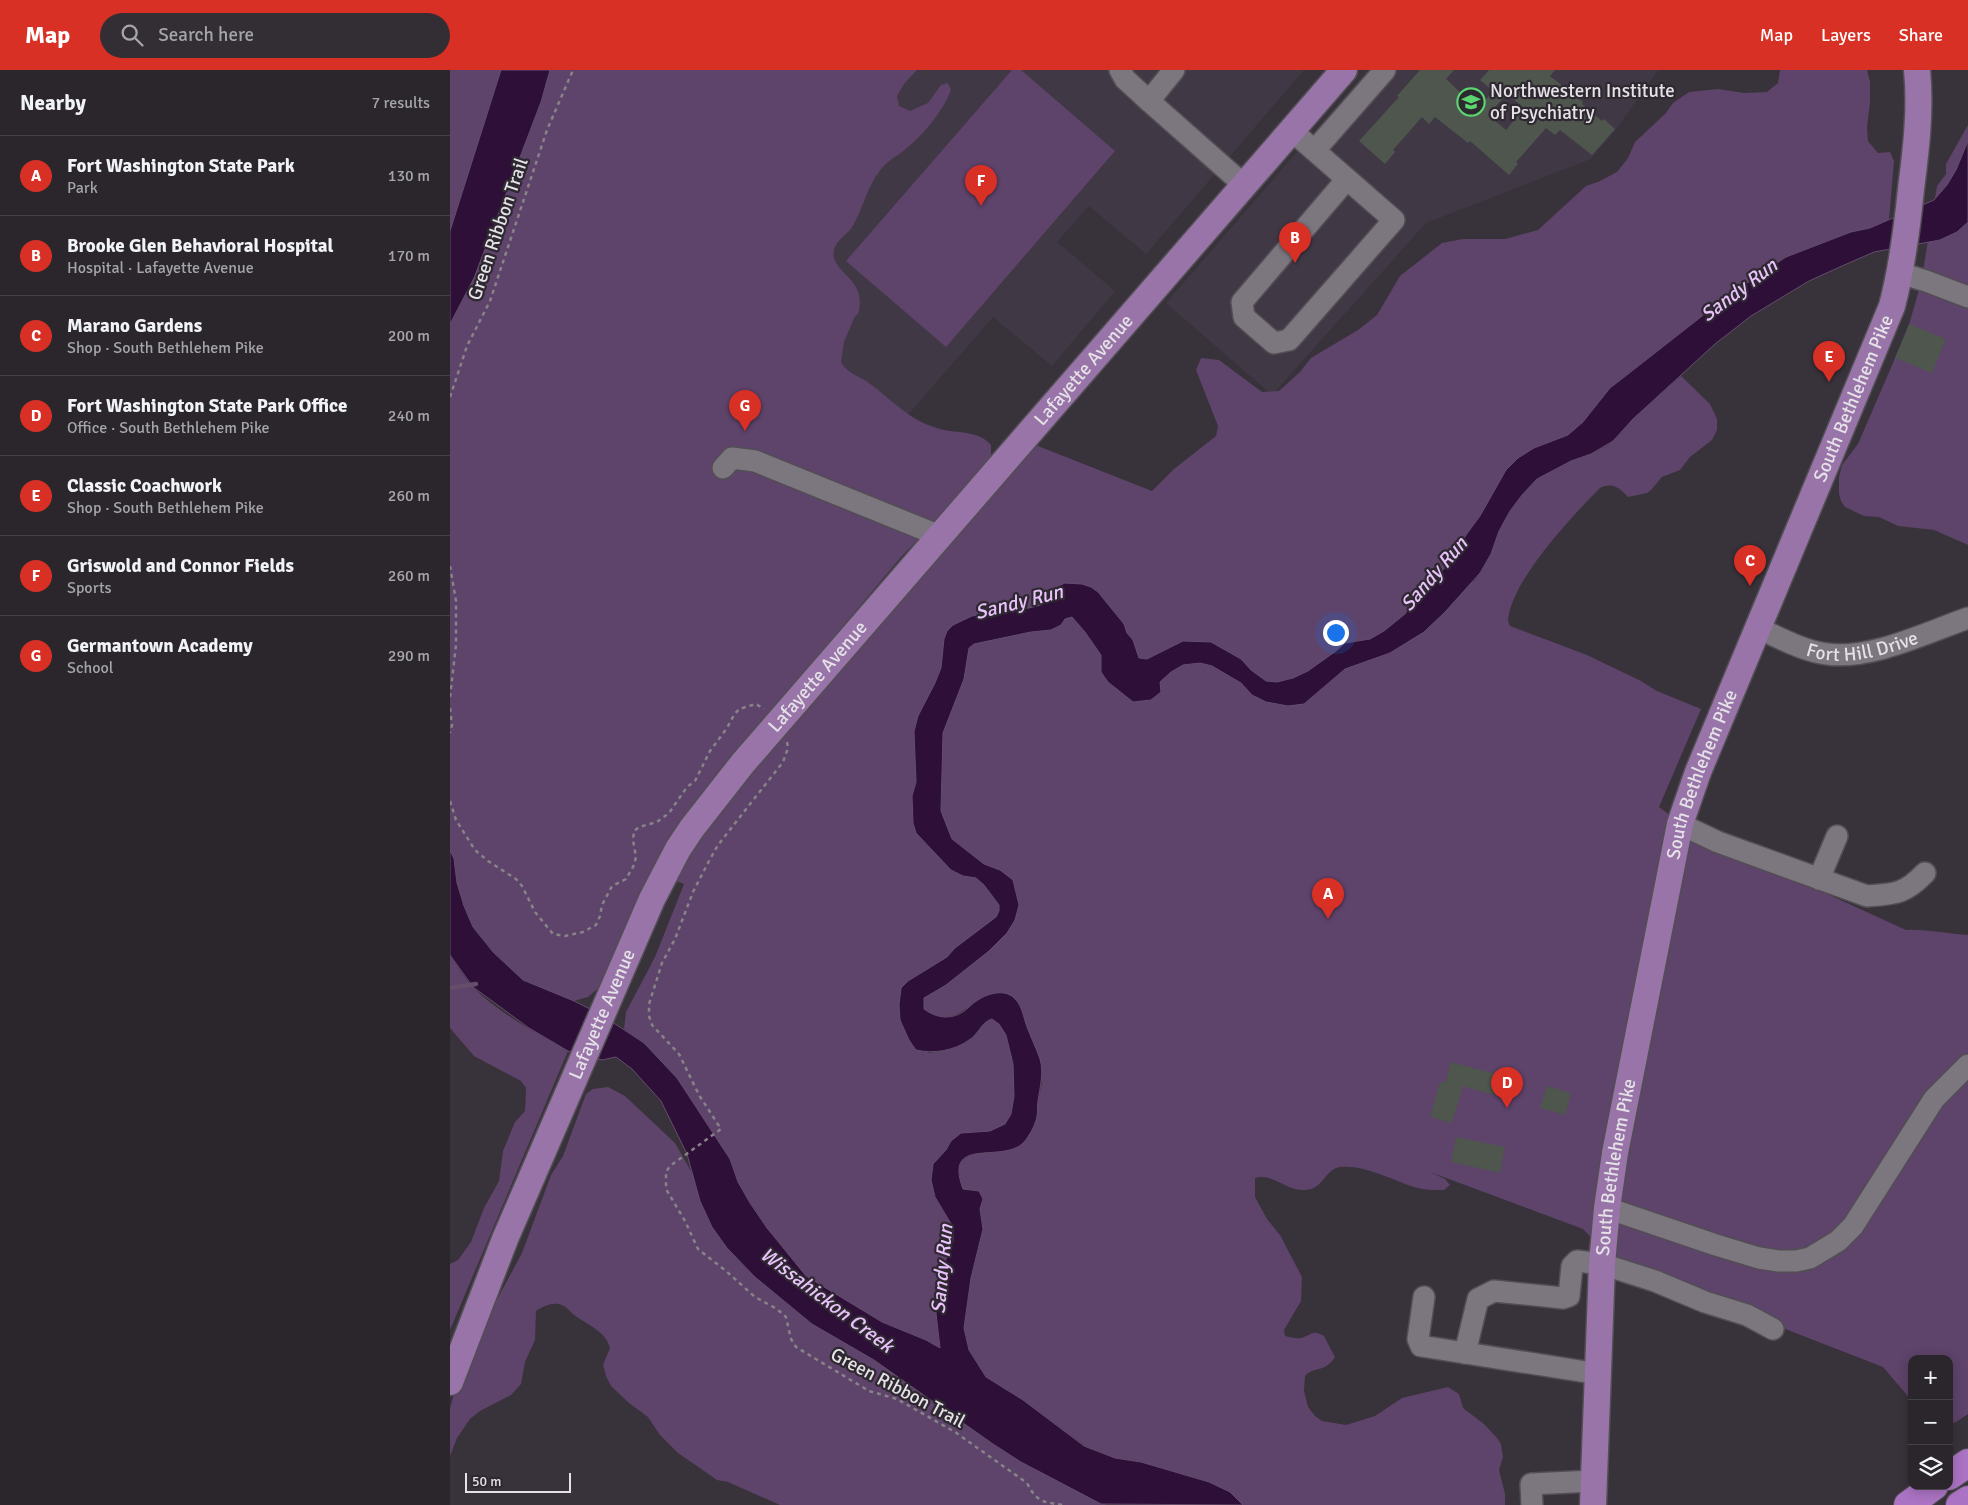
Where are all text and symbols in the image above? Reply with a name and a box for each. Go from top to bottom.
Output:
search box [100,13,450,58]
text: Map [25,20,70,50]
icon: search [118,21,146,49]
text: Search here [158,23,254,47]
text: Map [1760,24,1793,46]
text: Layers [1821,24,1871,46]
text: Share [1899,24,1943,46]
place label: Northwestern Institute of Psychiatry [1490,79,1675,125]
school or university icon: Northwestern Institute of Psychiatry [1456,87,1486,117]
text: Nearby [20,90,86,116]
text: 7 results [371,93,430,113]
text: Fort Washington State Park [67,154,295,178]
street label: Green Ribbon Trail [462,155,534,303]
pin: F [965,165,997,206]
text: A [31,166,41,186]
text: 130 m [388,166,430,186]
text: Park [67,178,98,198]
pin: B [1279,222,1311,263]
text: Brooke Glen Behavioral Hospital [67,234,334,258]
text: B [31,246,41,266]
text: 170 m [388,246,430,266]
water label: Sandy Run [1696,252,1783,327]
text: Hospital · Lafayette Avenue [67,258,254,278]
street label: Lafayette Avenue [1029,309,1139,431]
street label: South Bethlehem Pike [1808,311,1899,486]
text: Marano Gardens [67,314,202,338]
text: C [31,326,41,346]
text: 200 m [388,326,430,346]
text: Shop · South Bethlehem Pike [67,338,264,358]
pin: E [1813,341,1845,382]
pin: G [729,390,761,431]
text: Fort Washington State Park Office [67,394,347,418]
text: D [31,406,41,426]
text: 240 m [388,406,430,426]
text: Office · South Bethlehem Pike [67,418,270,438]
text: Classic Coachwork [67,474,222,498]
text: E [31,486,41,506]
text: 260 m [388,486,430,506]
text: Shop · South Bethlehem Pike [67,498,264,518]
water label: Sandy Run [1395,531,1474,616]
pin: C [1734,545,1766,586]
text: Griswold and Connor Fields [67,554,294,578]
text: F [32,566,40,586]
text: 260 m [388,566,430,586]
text: Sports [67,578,112,598]
water label: Sandy Run [972,579,1067,625]
street label: Lafayette Avenue [763,616,873,737]
your location [1323,620,1349,646]
street label: Fort Hill Drive [1804,626,1921,667]
text: Germantown Academy [67,634,253,658]
text: G [31,646,41,666]
text: 290 m [388,646,430,666]
text: School [67,658,113,678]
street label: South Bethlehem Pike [1661,686,1743,861]
pin: A [1312,878,1344,919]
street label: Lafayette Avenue [563,945,641,1083]
pin: D [1491,1067,1523,1108]
street label: South Bethlehem Pike [1591,1077,1641,1257]
water label: Sandy Run [926,1222,958,1315]
water label: Wissahickon Creek [755,1242,900,1359]
street label: Green Ribbon Trail [827,1342,969,1434]
map controls [1908,1355,1953,1490]
button: + [1908,1355,1953,1400]
button: − [1908,1400,1953,1445]
button: layers [1908,1445,1953,1490]
scale bar [465,1470,571,1493]
text: 50 m [472,1473,501,1490]

